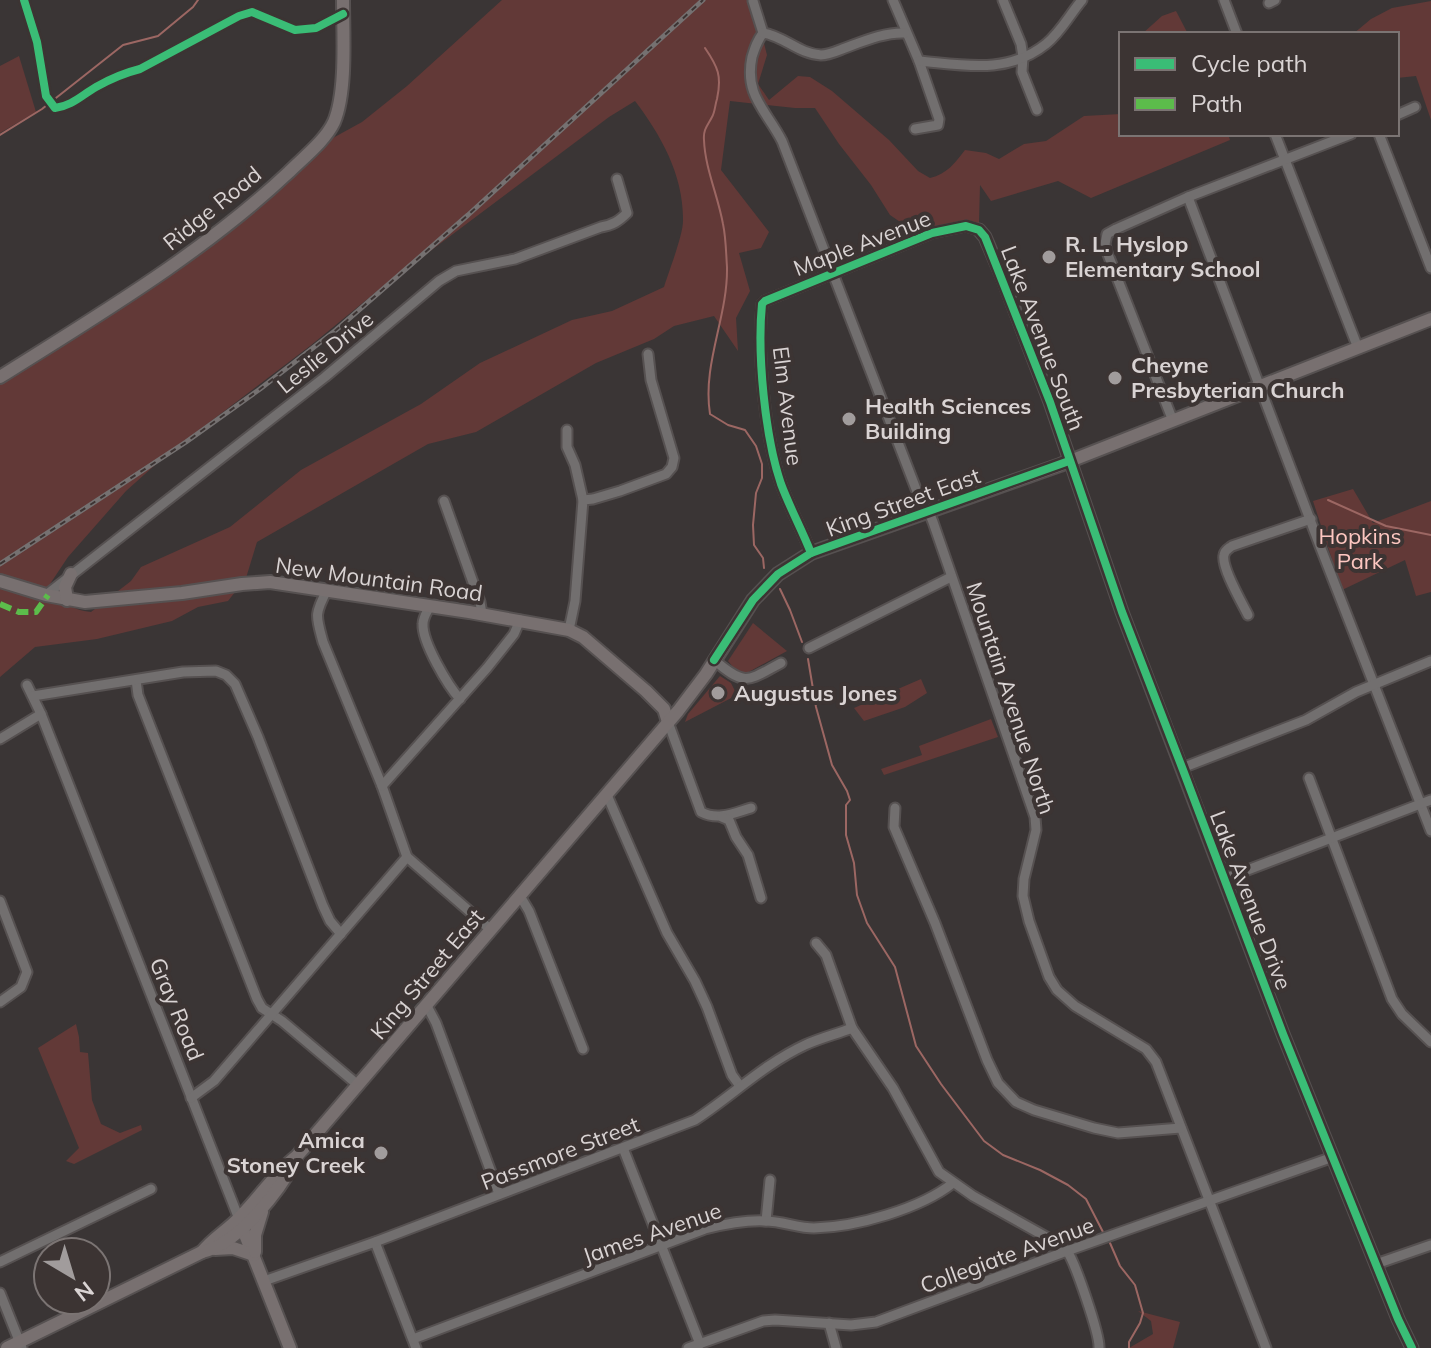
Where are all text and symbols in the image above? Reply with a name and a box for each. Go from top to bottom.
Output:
legend [1119,32,1399,136]
text: Cycle path [1191,48,1308,78]
text: Path [1191,88,1243,118]
street label: Ridge Road [157,160,267,256]
street label: Maple Avenue [789,204,935,282]
place label: R. L. Hyslop Elementary School [1065,230,1261,283]
street label: Lake Avenue South [995,242,1091,434]
marker: R. L. Hyslop Elementary School [1040,248,1058,266]
street label: Leslie Drive [271,305,379,399]
street label: Elm Avenue [767,345,809,467]
place label: Cheyne Presbyterian Church [1131,351,1345,404]
marker: Cheyne Presbyterian Church [1106,369,1124,387]
place label: Health Sciences Building [865,392,1031,445]
marker: Health Sciences Building [840,410,858,428]
street label: King Street East [822,461,984,543]
park label: Hopkins Park [1319,522,1401,575]
street label: New Mountain Road [274,551,484,607]
street label: Mountain Avenue North [960,578,1062,818]
place label: Augustus Jones [734,679,897,707]
marker: Augustus Jones [709,684,727,702]
street label: Lake Avenue Drive [1204,807,1298,993]
street label: King Street East [364,903,490,1045]
street label: Gray Road [144,953,210,1065]
street label: Passmore Street [477,1110,643,1196]
place label: Amica Stoney Creek [227,1126,366,1179]
marker: Amica Stoney Creek [372,1144,390,1162]
street label: James Avenue [579,1196,725,1270]
street label: Collegiate Avenue [916,1211,1098,1299]
north arrow [32,1236,112,1316]
text: N [69,1276,99,1308]

